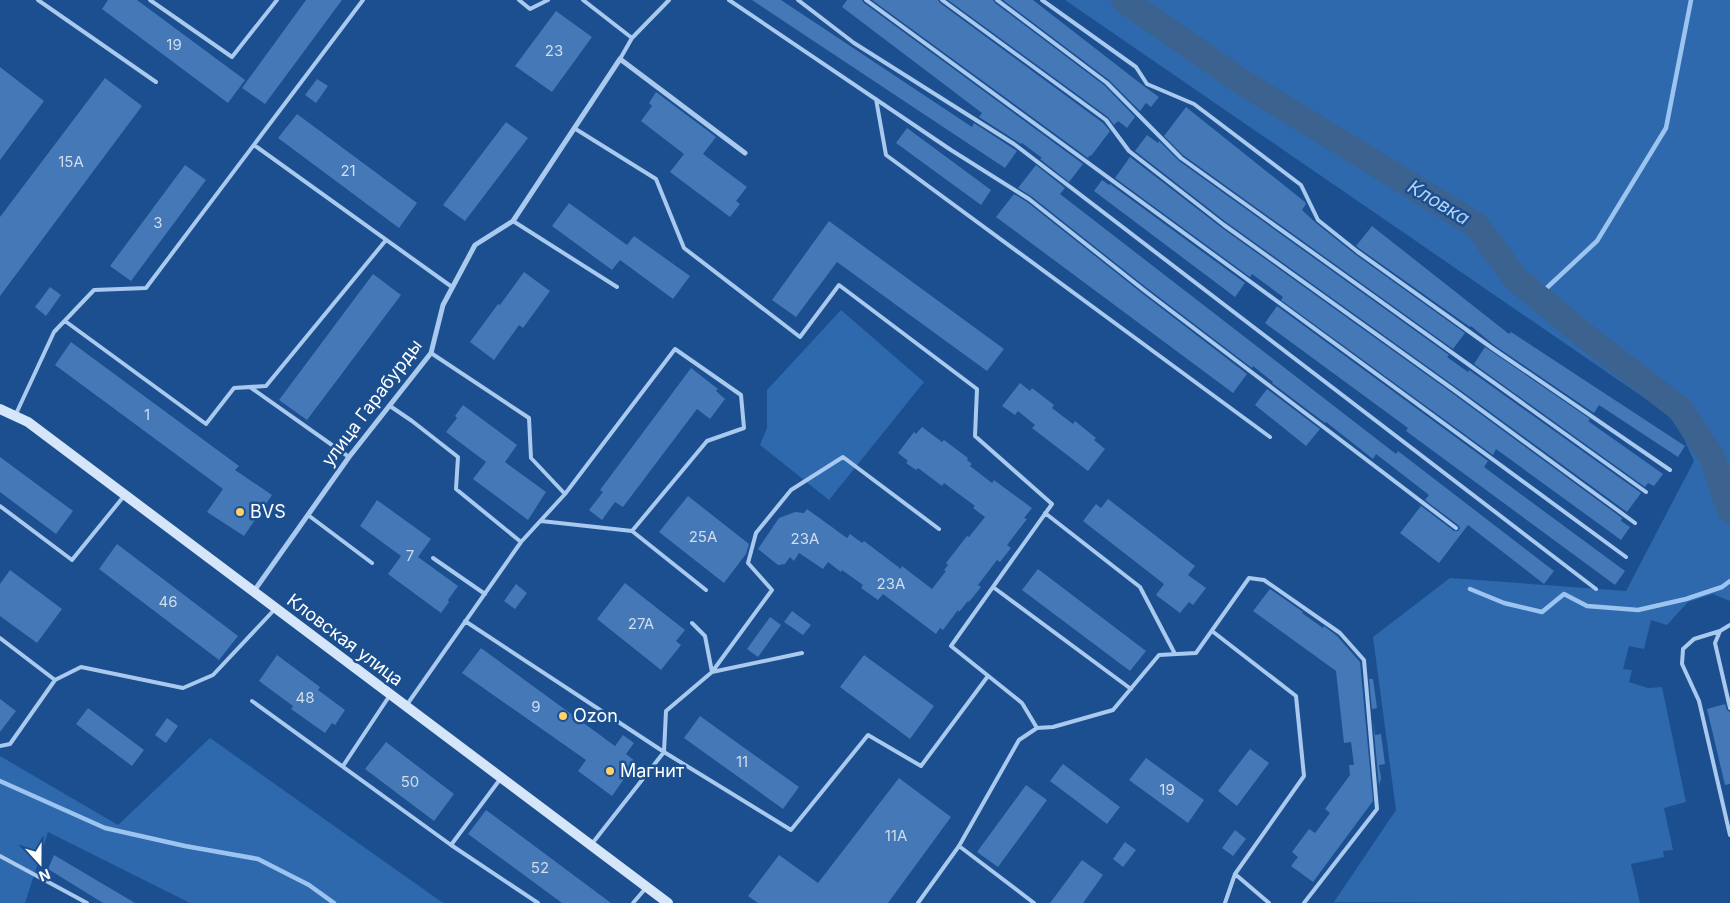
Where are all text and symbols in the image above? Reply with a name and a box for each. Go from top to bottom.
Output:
house number: 19 [166,35,182,54]
house number: 23 [545,41,563,60]
house number: 15А [58,152,84,171]
house number: 21 [340,161,356,180]
water label: Кловка [1404,175,1474,230]
house number: 3 [153,213,163,232]
street label: улица Гарабурды [317,335,426,470]
house number: 1 [144,405,150,424]
place label: BVS [250,501,286,522]
marker: BVS [234,506,246,518]
house number: 25А [689,527,717,546]
house number: 23А [791,529,819,548]
house number: 7 [406,546,414,565]
house number: 23А [877,574,905,593]
street label: Кловская улица [283,589,407,690]
house number: 46 [159,592,178,611]
house number: 27А [628,614,654,633]
house number: 48 [296,688,314,707]
house number: 9 [531,697,541,716]
place label: Ozon [573,705,618,726]
marker: Ozon [557,710,569,722]
house number: 11 [736,752,748,771]
place label: Магнит [620,760,685,781]
marker: Магнит [604,765,616,777]
house number: 50 [401,772,419,791]
house number: 19 [1159,780,1175,799]
house number: 11А [885,826,907,845]
north arrow [15,838,65,888]
house number: 52 [531,858,549,877]
text: N [37,866,53,885]

